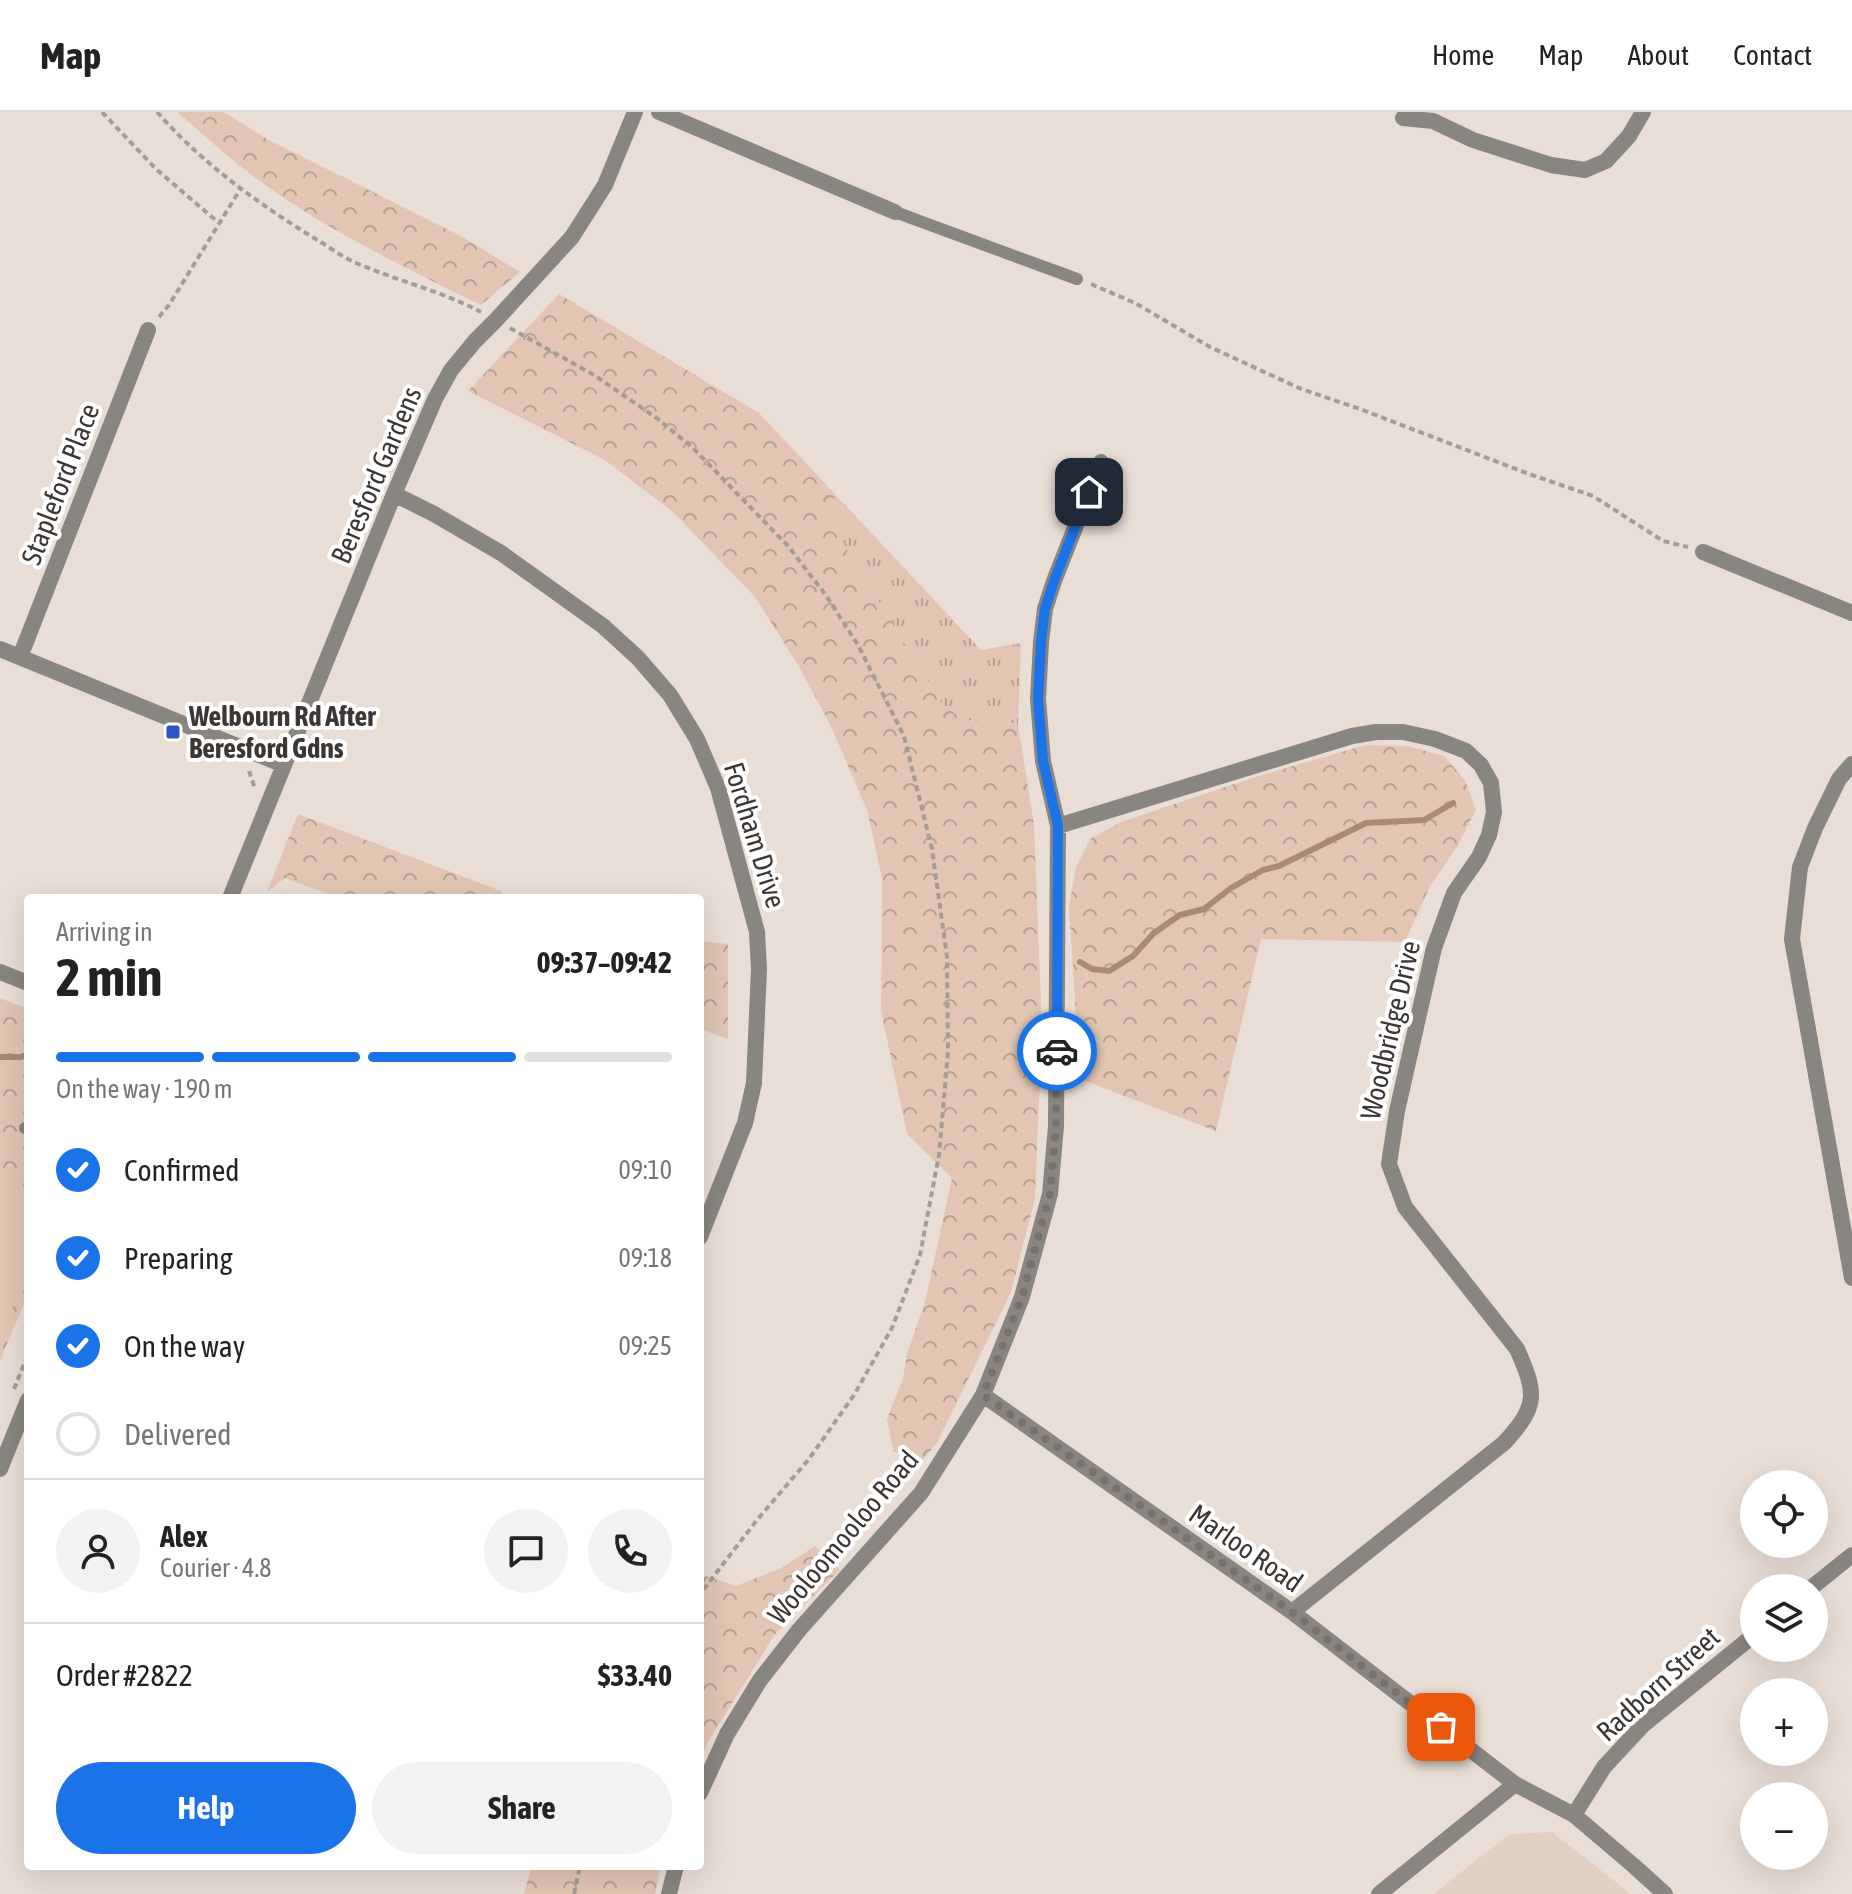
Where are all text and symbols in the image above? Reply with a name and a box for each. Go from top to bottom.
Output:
text: Map [40,34,101,77]
text: Home [1432,39,1494,71]
text: Map [1538,39,1583,71]
text: About [1627,39,1689,71]
text: Contact [1733,39,1812,71]
street label: Beresford Gardens [324,382,428,568]
street label: Stapleford Place [15,399,105,569]
pin [1055,458,1123,526]
icon: home [1067,470,1111,514]
place label: Welbourn Rd After Beresford Gdns [188,700,376,764]
marker: Welbourn Rd After Beresford Gdns [164,723,182,741]
street label: Fordham Drive [718,758,792,912]
text: Arriving in [56,917,153,947]
street label: Woodbridge Drive [1354,937,1426,1123]
text: 09:37–09:42 [537,945,672,979]
text: 2 min [56,947,162,1007]
courier [1017,1011,1097,1091]
icon: car [1035,1029,1079,1073]
text: On the way · 190 m [56,1074,233,1104]
icon: check [56,1148,100,1192]
text: Confirmed [124,1153,239,1187]
text: 09:10 [618,1155,672,1185]
icon: check [56,1236,100,1280]
text: Preparing [124,1241,233,1275]
text: 09:18 [618,1243,672,1273]
icon: check [56,1324,100,1368]
text: On the way [124,1329,245,1363]
text: 09:25 [618,1331,672,1361]
text: Delivered [124,1417,232,1451]
street label: Wooloomooloo Road [761,1444,925,1630]
map controls [1740,1470,1828,1870]
button: locate [1740,1470,1828,1558]
street label: Marloo Road [1183,1497,1309,1599]
button: person [56,1509,140,1593]
button: chat [484,1509,568,1593]
button: phone [588,1509,672,1593]
text: Alex [160,1519,208,1553]
text: Courier · 4.8 [160,1553,271,1583]
button: layers [1740,1574,1828,1662]
street label: Radborn Street [1590,1621,1726,1747]
text: Order #2822 [56,1658,193,1692]
text: $33.40 [598,1658,672,1692]
button: + [1740,1678,1828,1766]
pin [1407,1693,1475,1761]
icon: bag [1419,1705,1463,1749]
button: Help [56,1762,356,1854]
button: Share [372,1762,672,1854]
button: − [1740,1782,1828,1870]

